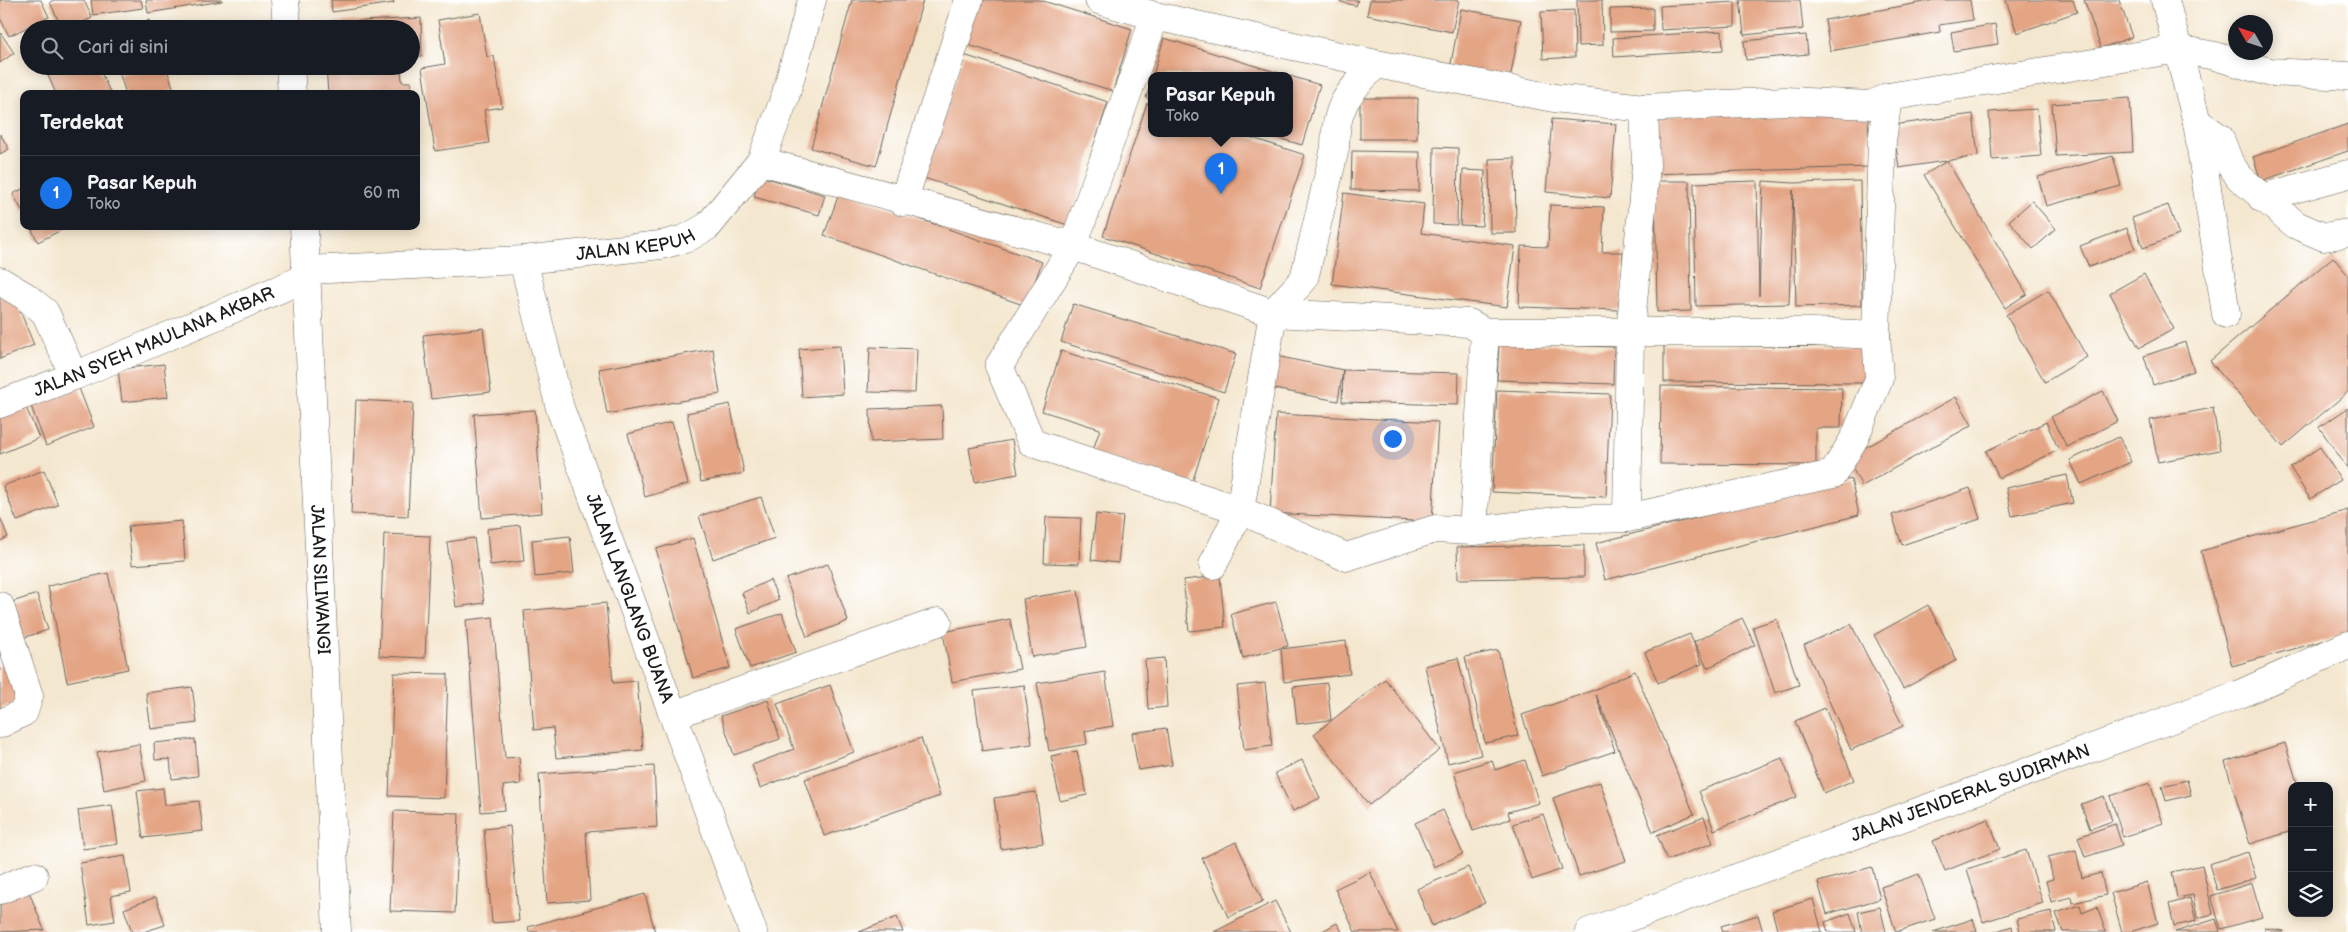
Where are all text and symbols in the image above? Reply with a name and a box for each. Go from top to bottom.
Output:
north arrow [2228,15,2273,60]
search box [20,20,420,75]
icon: search [38,34,66,62]
text: Cari di sini [78,36,168,59]
popup [1148,72,1293,137]
text: Pasar Kepuh [1166,84,1275,107]
text: Toko [1166,107,1199,126]
text: Terdekat [40,110,124,135]
pin: 1 [1205,153,1237,194]
text: Pasar Kepuh [87,172,197,195]
text: 1 [53,184,59,203]
text: 60 m [363,184,400,203]
text: Toko [87,195,121,214]
street label: JALAN KEPUH [575,225,699,265]
street label: JALAN SYEH MAULANA AKBAR [30,282,278,401]
your location [1380,426,1406,452]
street label: JALAN LANGLANG BUANA [582,490,678,706]
street label: JALAN SILIWANGI [307,504,335,655]
street label: JALAN JENDERAL SUDIRMAN [1848,739,2093,846]
map controls [2288,782,2333,917]
button: + [2288,782,2333,827]
button: − [2288,827,2333,872]
button: layers [2288,872,2333,917]

